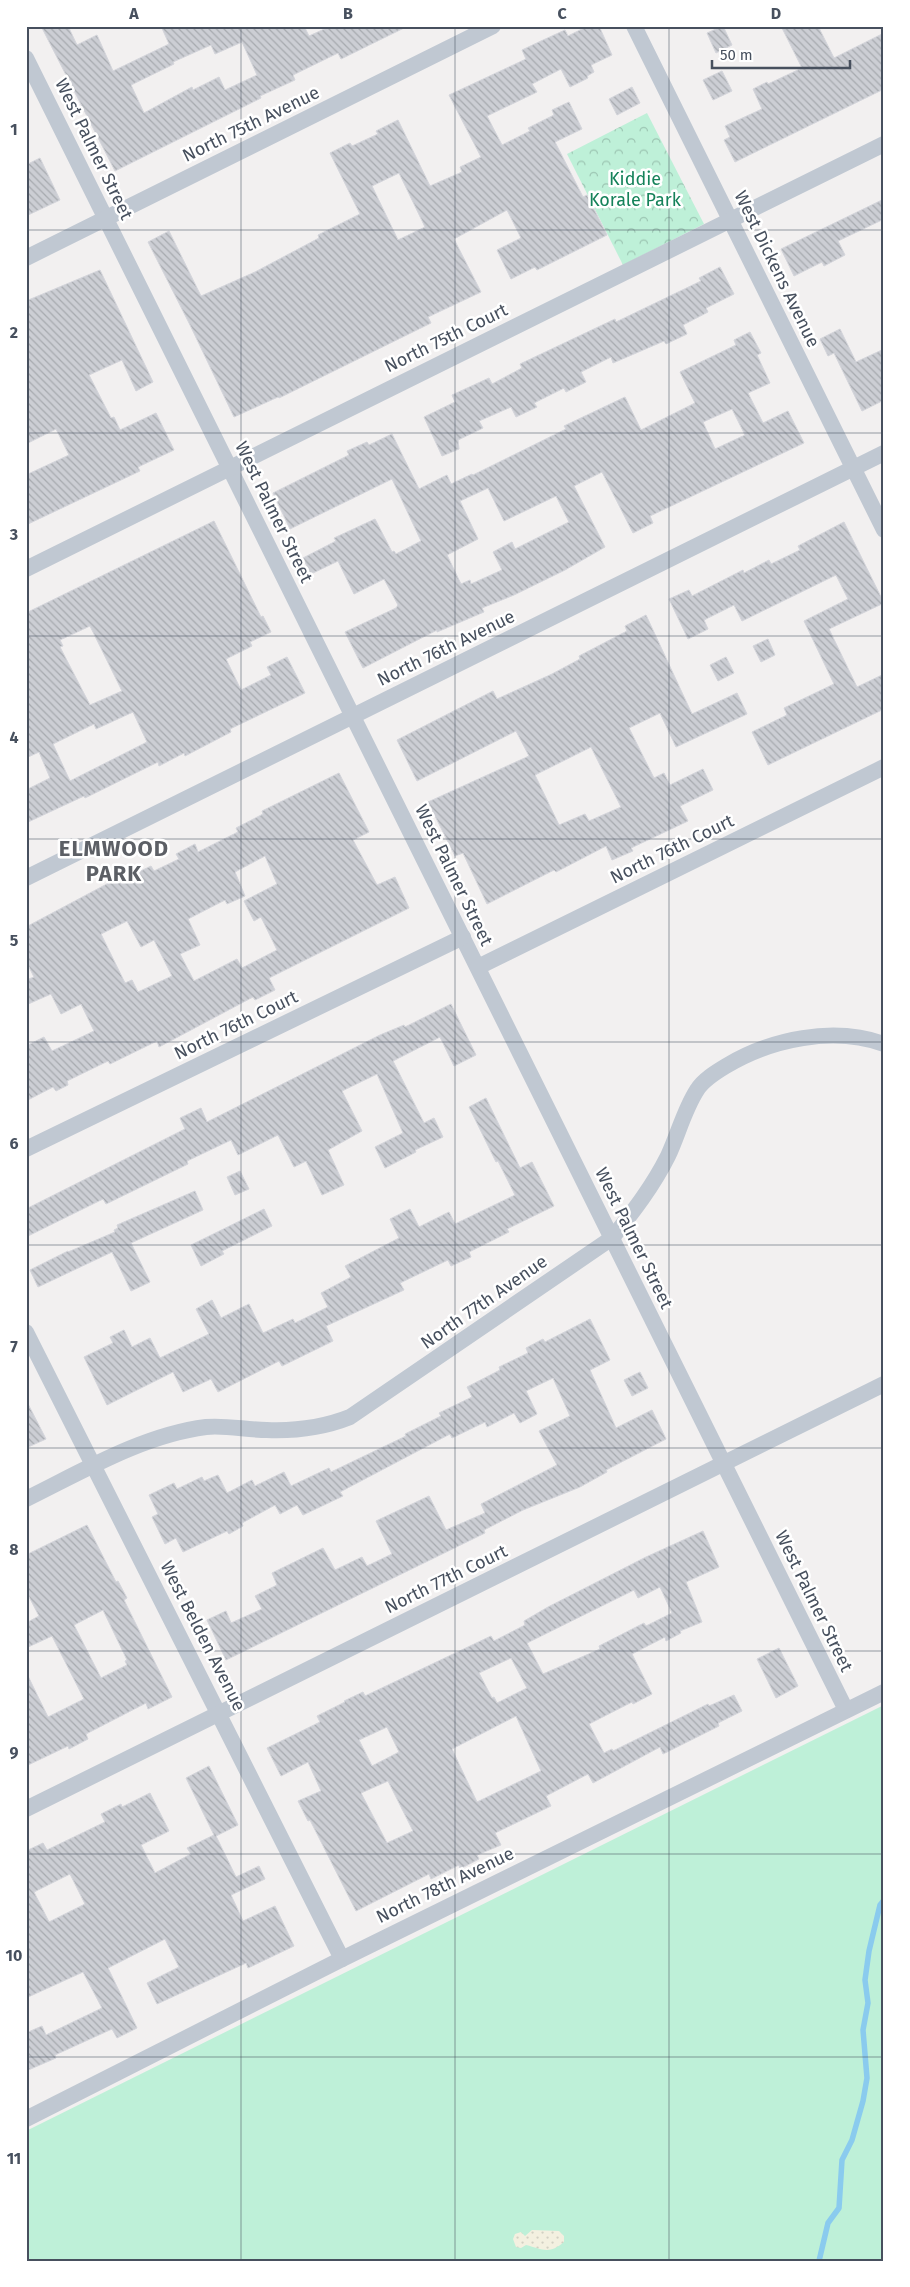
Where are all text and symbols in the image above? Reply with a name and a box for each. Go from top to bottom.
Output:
text: A [128,4,139,23]
text: B [343,4,353,23]
text: C [557,4,567,23]
text: D [771,4,781,23]
scale bar [712,38,850,70]
text: 50 m [720,46,753,64]
street label: West Palmer Street [50,75,138,224]
street label: North 75th Avenue [179,81,323,167]
text: 1 [10,120,18,139]
park label: Kiddie Korale Park [589,168,682,211]
street label: West Dickens Avenue [729,187,825,351]
street label: North 75th Court [381,298,512,377]
text: 2 [10,323,18,342]
street label: West Palmer Street [230,438,318,587]
text: 3 [9,525,18,544]
street label: North 76th Avenue [374,605,518,691]
text: 4 [9,728,19,747]
street label: West Palmer Street [410,801,498,950]
street label: North 76th Court [607,809,738,888]
district label: ELMWOOD PARK [59,835,169,887]
text: 5 [10,931,19,950]
street label: North 76th Court [171,985,302,1064]
text: 6 [9,1134,19,1153]
street label: West Palmer Street [590,1164,678,1313]
street label: North 77th Avenue [417,1250,551,1354]
text: 7 [10,1337,18,1356]
street label: West Palmer Street [770,1527,858,1676]
text: 8 [9,1540,19,1559]
street label: North 77th Court [381,1540,511,1618]
street label: West Belden Avenue [156,1557,250,1715]
text: 9 [10,1743,19,1762]
street label: North 78th Avenue [372,1842,518,1928]
text: 10 [6,1946,22,1965]
text: 11 [7,2149,21,2168]

